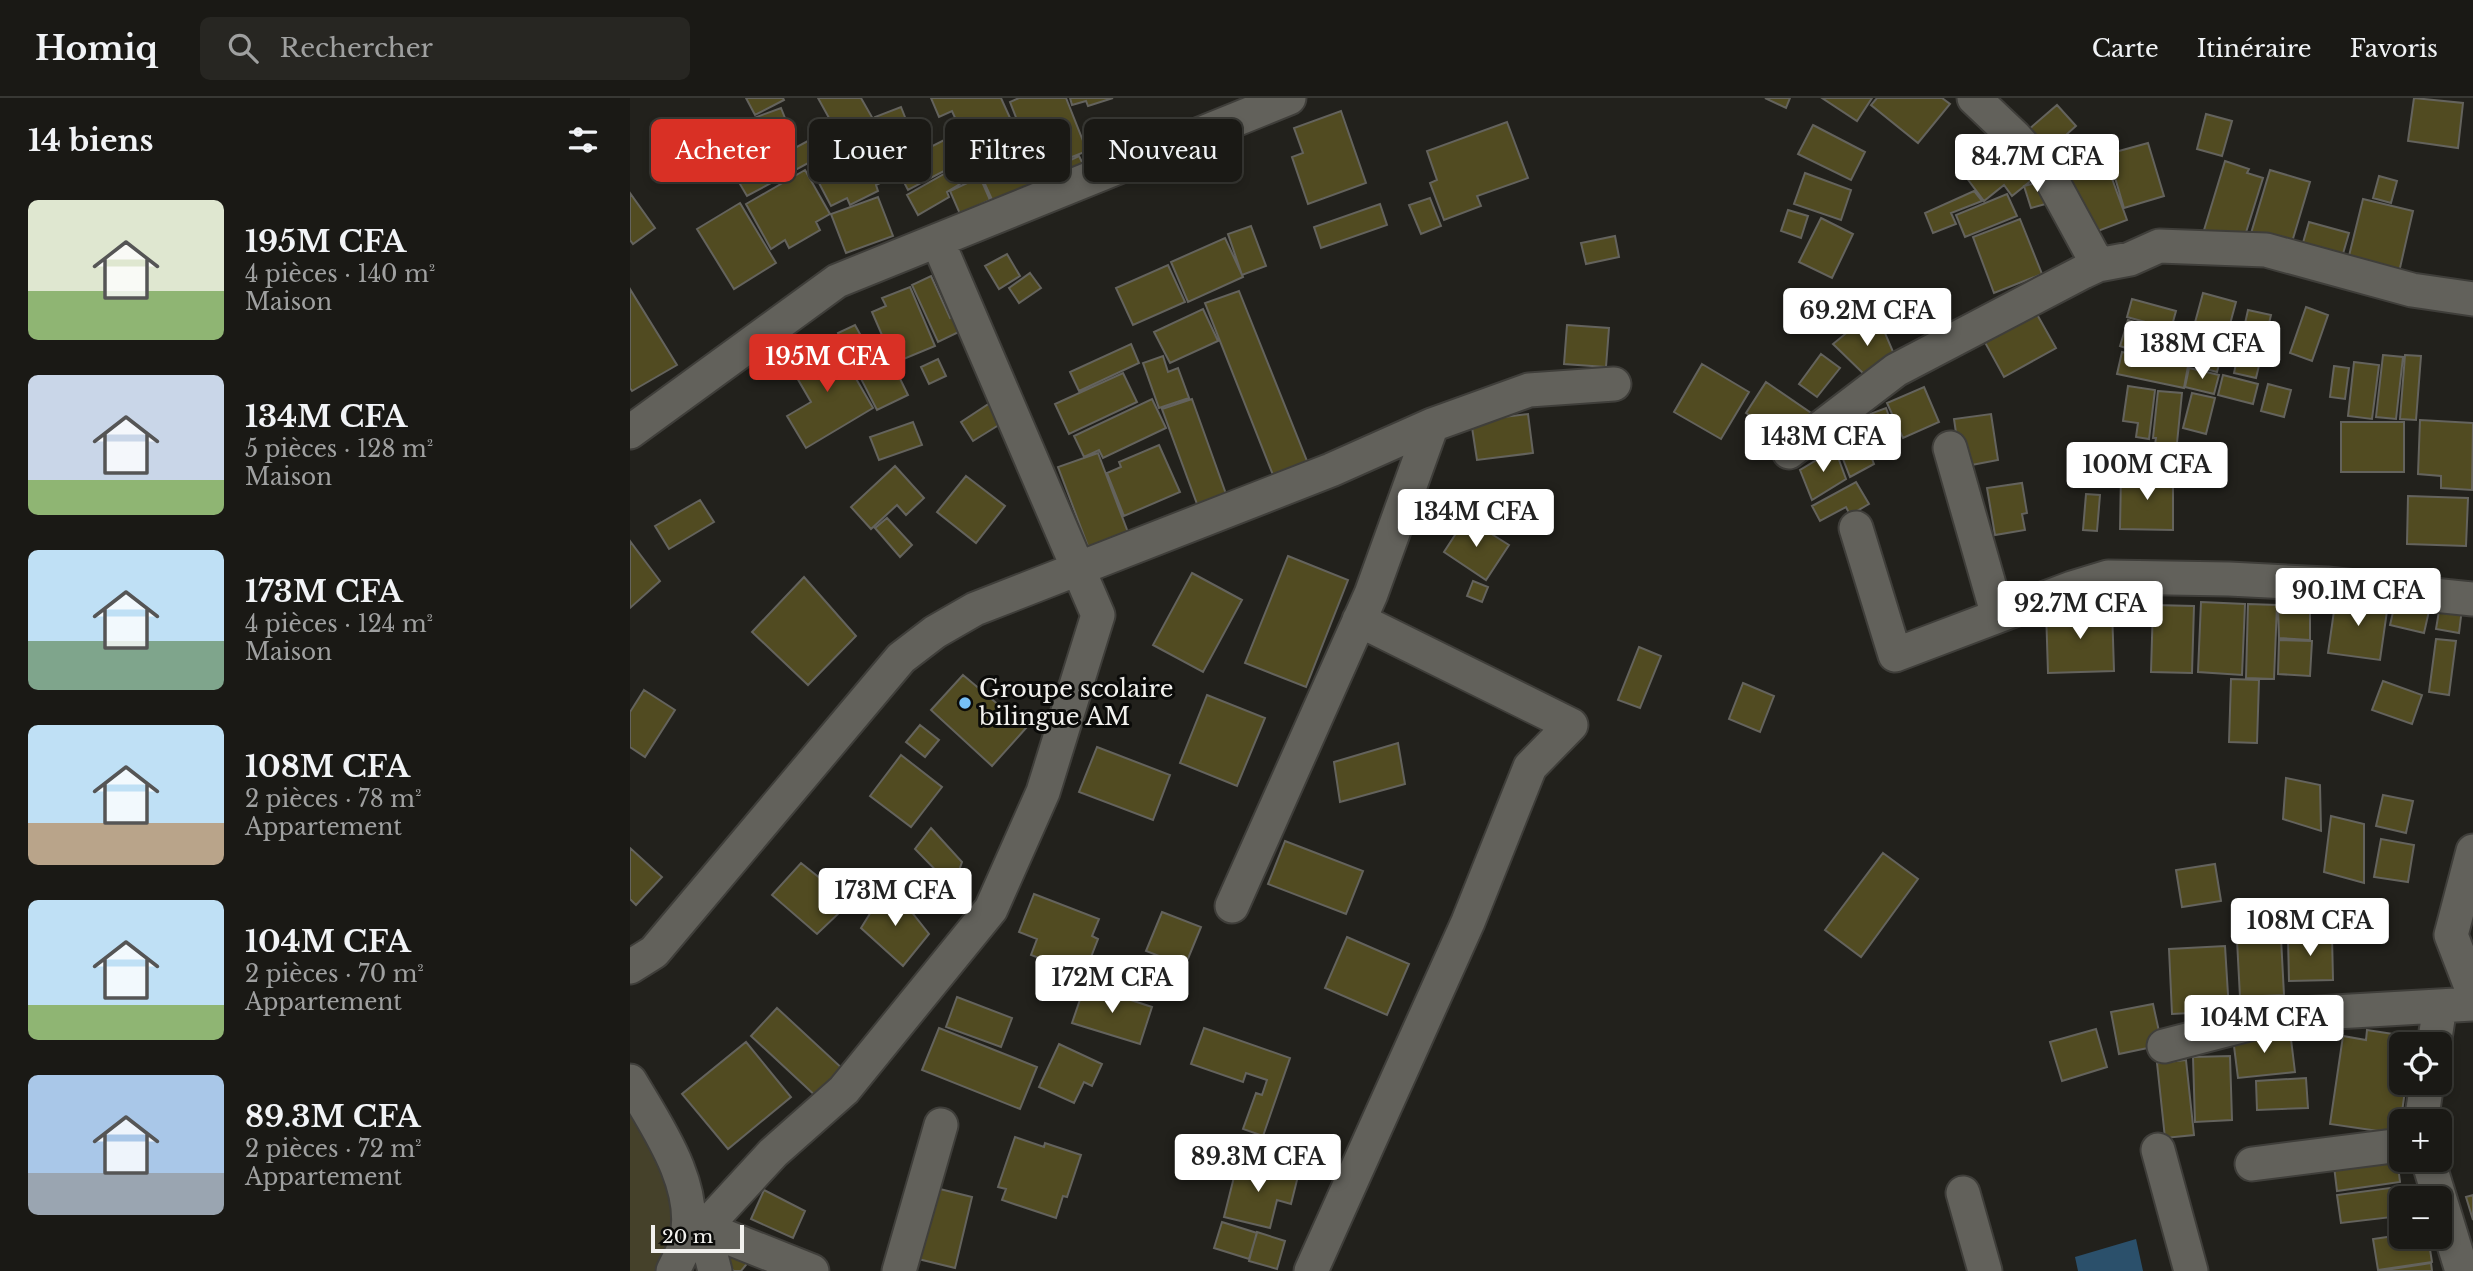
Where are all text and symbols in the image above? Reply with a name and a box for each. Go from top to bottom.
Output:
search box [200,17,690,80]
text: Homiq [35,28,158,69]
icon: search [224,29,262,67]
text: Rechercher [280,32,433,64]
text: Carte [2092,34,2159,63]
text: Itinéraire [2197,34,2312,63]
text: Favoris [2350,34,2438,63]
chip: Acheter [651,119,795,182]
chip: Louer [809,119,931,182]
chip: Filtres [945,119,1070,182]
chip: Nouveau [1084,119,1242,182]
icon: filters [564,121,602,159]
text: 14 biens [28,122,153,159]
pin: 84.7M CFA [1957,134,2117,194]
text: 84.7M CFA [1971,143,2103,171]
text: 195M CFA [245,223,406,260]
icon: home [84,228,168,312]
text: 4 pièces · 140 m² [245,260,435,288]
text: Maison [245,288,332,316]
pin: 69.2M CFA [1787,288,1947,348]
text: 69.2M CFA [1799,297,1935,325]
pin: 138M CFA [2130,322,2274,381]
text: 138M CFA [2140,330,2264,358]
pin: 195M CFA [755,334,899,394]
text: 195M CFA [765,343,889,371]
text: 134M CFA [245,398,407,435]
icon: home [84,403,168,487]
pin: 143M CFA [1751,414,1895,474]
text: 143M CFA [1761,423,1885,451]
text: 5 pièces · 128 m² [245,435,433,463]
pin: 100M CFA [2075,442,2219,502]
text: 100M CFA [2083,451,2211,479]
text: Maison [245,463,332,491]
pin: 134M CFA [1404,490,1548,549]
text: 134M CFA [1414,498,1538,526]
pin: 90.1M CFA [2278,568,2438,628]
text: 173M CFA [245,573,403,610]
text: 90.1M CFA [2292,577,2424,605]
icon: home [84,578,168,662]
pin: 92.7M CFA [2000,582,2160,641]
text: 92.7M CFA [2014,590,2146,618]
text: 4 pièces · 124 m² [245,610,433,638]
text: Maison [245,638,332,666]
place label: Groupe scolaire bilingue AM [978,674,1173,731]
marker: Groupe scolaire bilingue AM [957,695,973,711]
text: 108M CFA [245,748,410,785]
icon: home [84,753,168,837]
text: 2 pièces · 78 m² [245,785,421,813]
text: Appartement [245,813,402,841]
pin: 173M CFA [823,868,967,928]
text: 173M CFA [835,877,955,905]
pin: 108M CFA [2238,898,2382,958]
text: 108M CFA [2247,907,2373,935]
text: 104M CFA [245,923,411,960]
icon: home [84,928,168,1012]
pin: 172M CFA [1040,956,1184,1015]
text: 2 pièces · 70 m² [245,960,424,988]
text: 172M CFA [1051,964,1173,992]
text: Appartement [245,988,402,1016]
pin: 104M CFA [2192,996,2336,1055]
text: 104M CFA [2201,1004,2327,1032]
map controls [2389,1032,2452,1249]
button: locate [2389,1032,2452,1095]
text: 89.3M CFA [245,1098,420,1135]
icon: home [84,1103,168,1187]
button: + [2389,1109,2452,1172]
pin: 89.3M CFA [1178,1134,1338,1194]
text: 2 pièces · 72 m² [245,1135,422,1163]
text: 89.3M CFA [1191,1143,1325,1171]
text: Appartement [245,1163,402,1191]
button: − [2389,1186,2452,1249]
scale bar [651,1222,744,1254]
text: 20 m [662,1225,713,1248]

